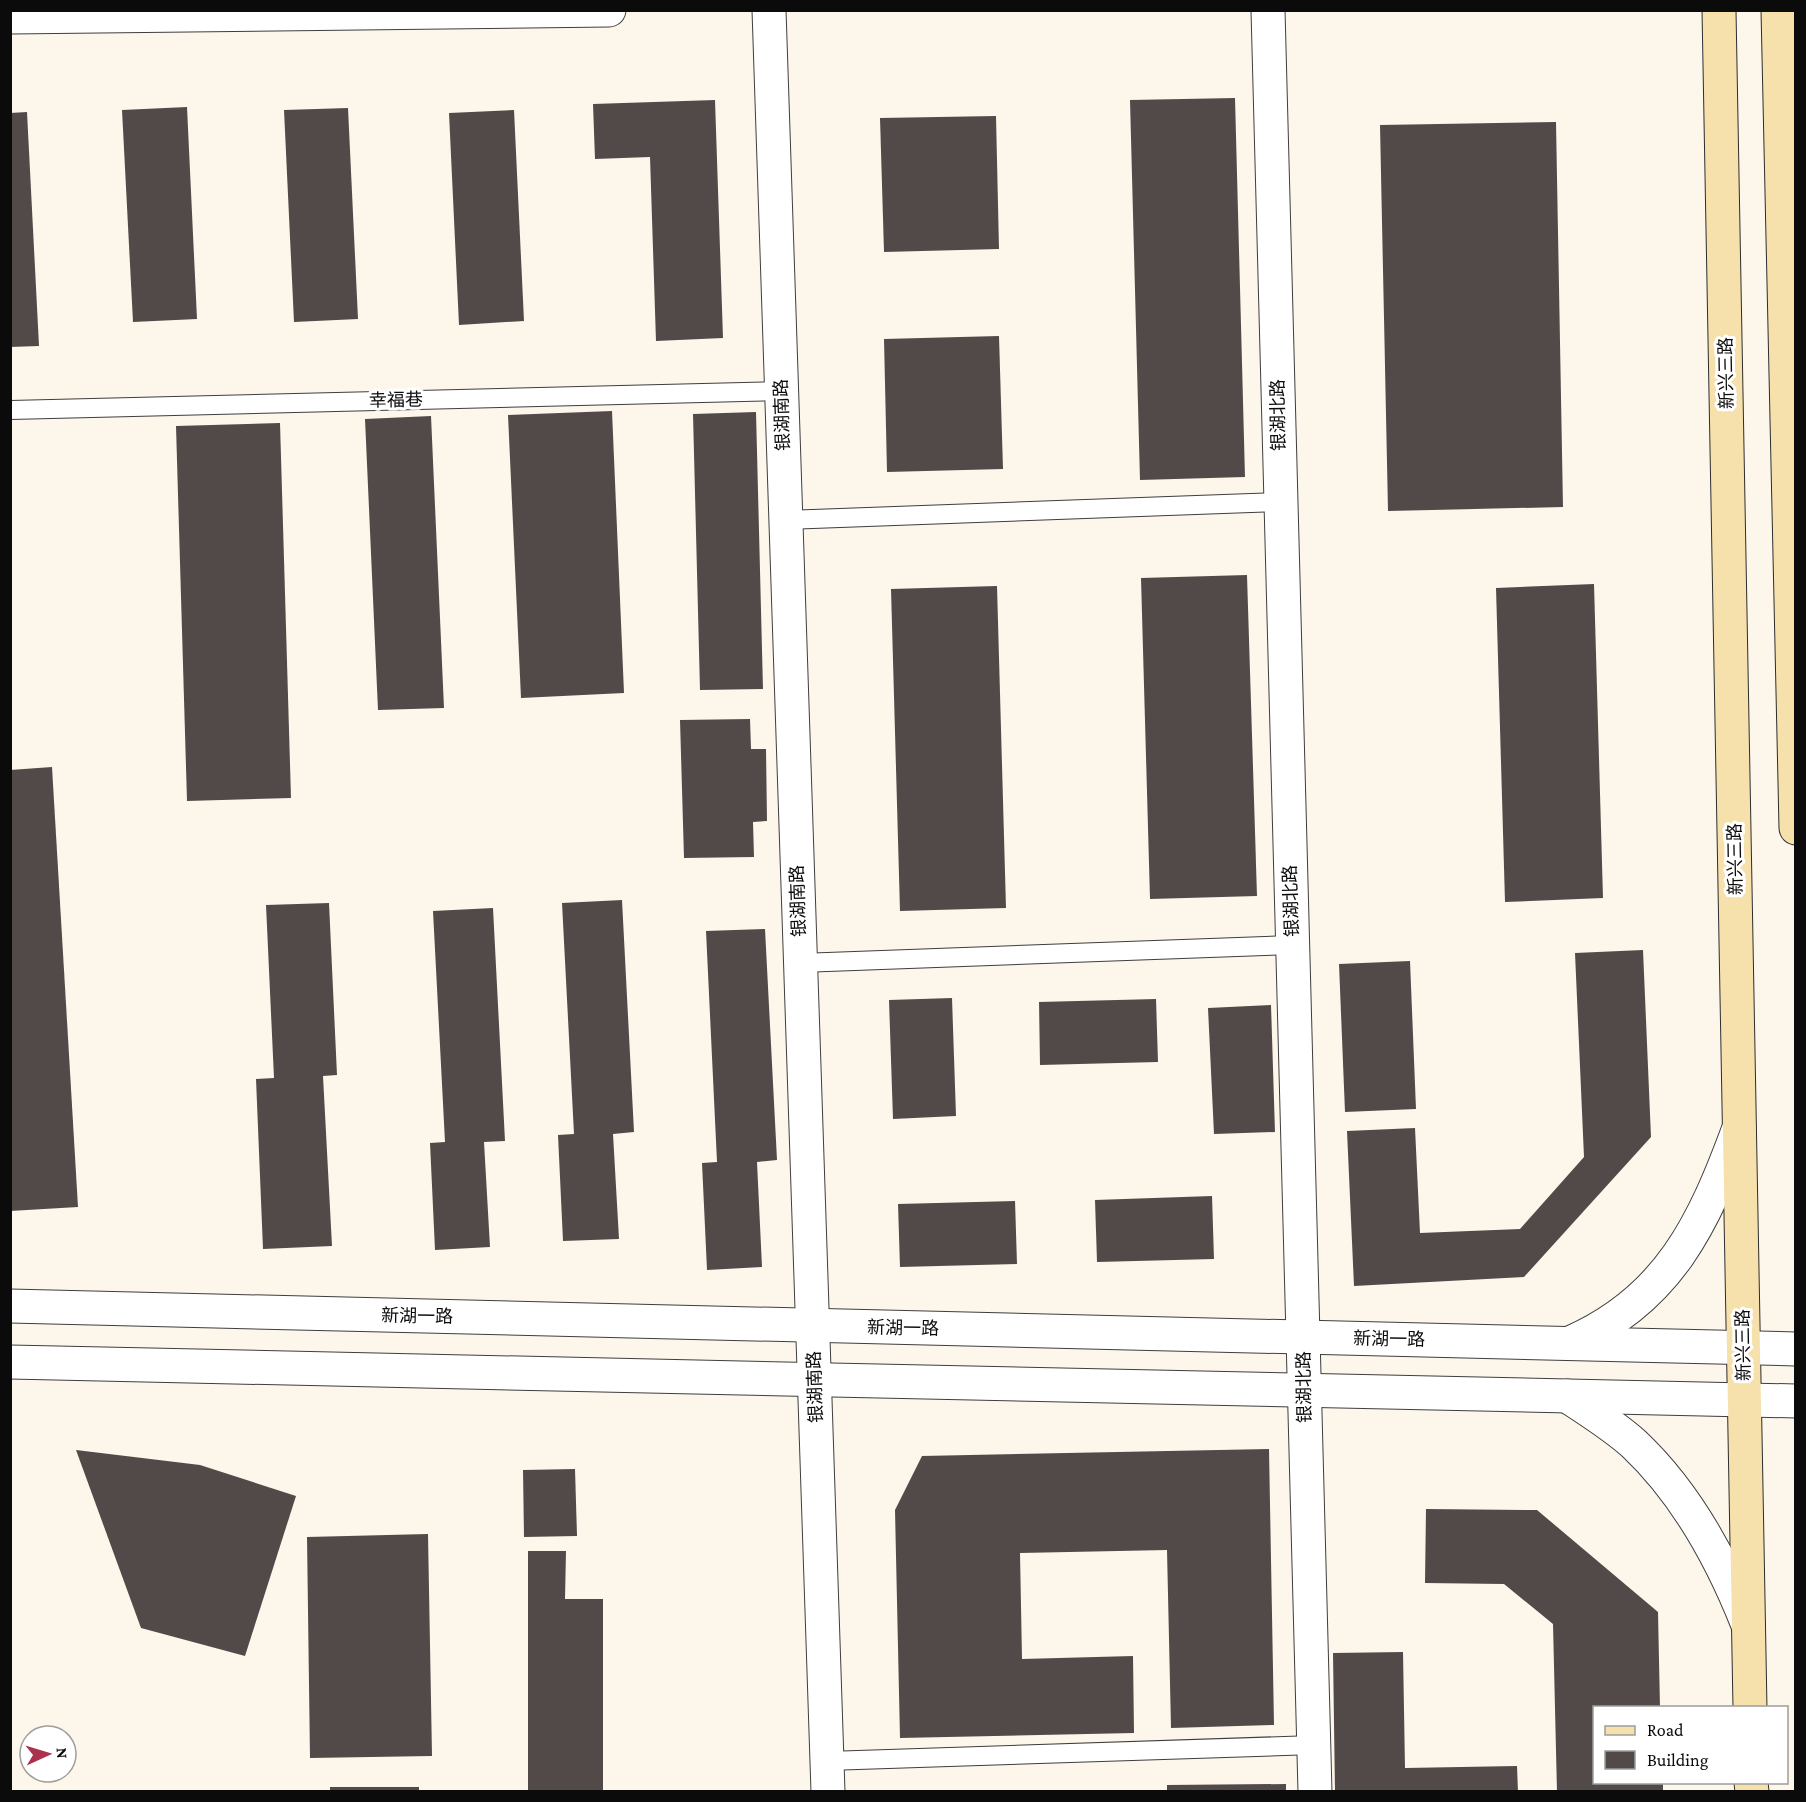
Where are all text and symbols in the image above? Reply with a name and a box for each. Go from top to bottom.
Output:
street label: 新兴三路 [1715,337,1737,409]
street label: 银湖南路 [771,379,793,451]
street label: 银湖北路 [1267,379,1289,451]
street label: 幸福巷 [369,390,423,410]
street label: 新兴三路 [1724,823,1746,895]
street label: 银湖南路 [787,865,809,937]
street label: 银湖北路 [1280,865,1302,937]
street label: 新湖一路 [381,1305,453,1327]
street label: 新兴三路 [1732,1309,1754,1381]
street label: 新湖一路 [867,1317,939,1339]
street label: 新湖一路 [1353,1328,1425,1350]
street label: 银湖南路 [804,1351,826,1423]
street label: 银湖北路 [1293,1351,1315,1423]
legend [1593,1706,1788,1784]
text: Road [1647,1720,1684,1740]
north arrow [18,1724,78,1784]
text: N [54,1747,71,1759]
text: Building [1647,1750,1709,1770]

